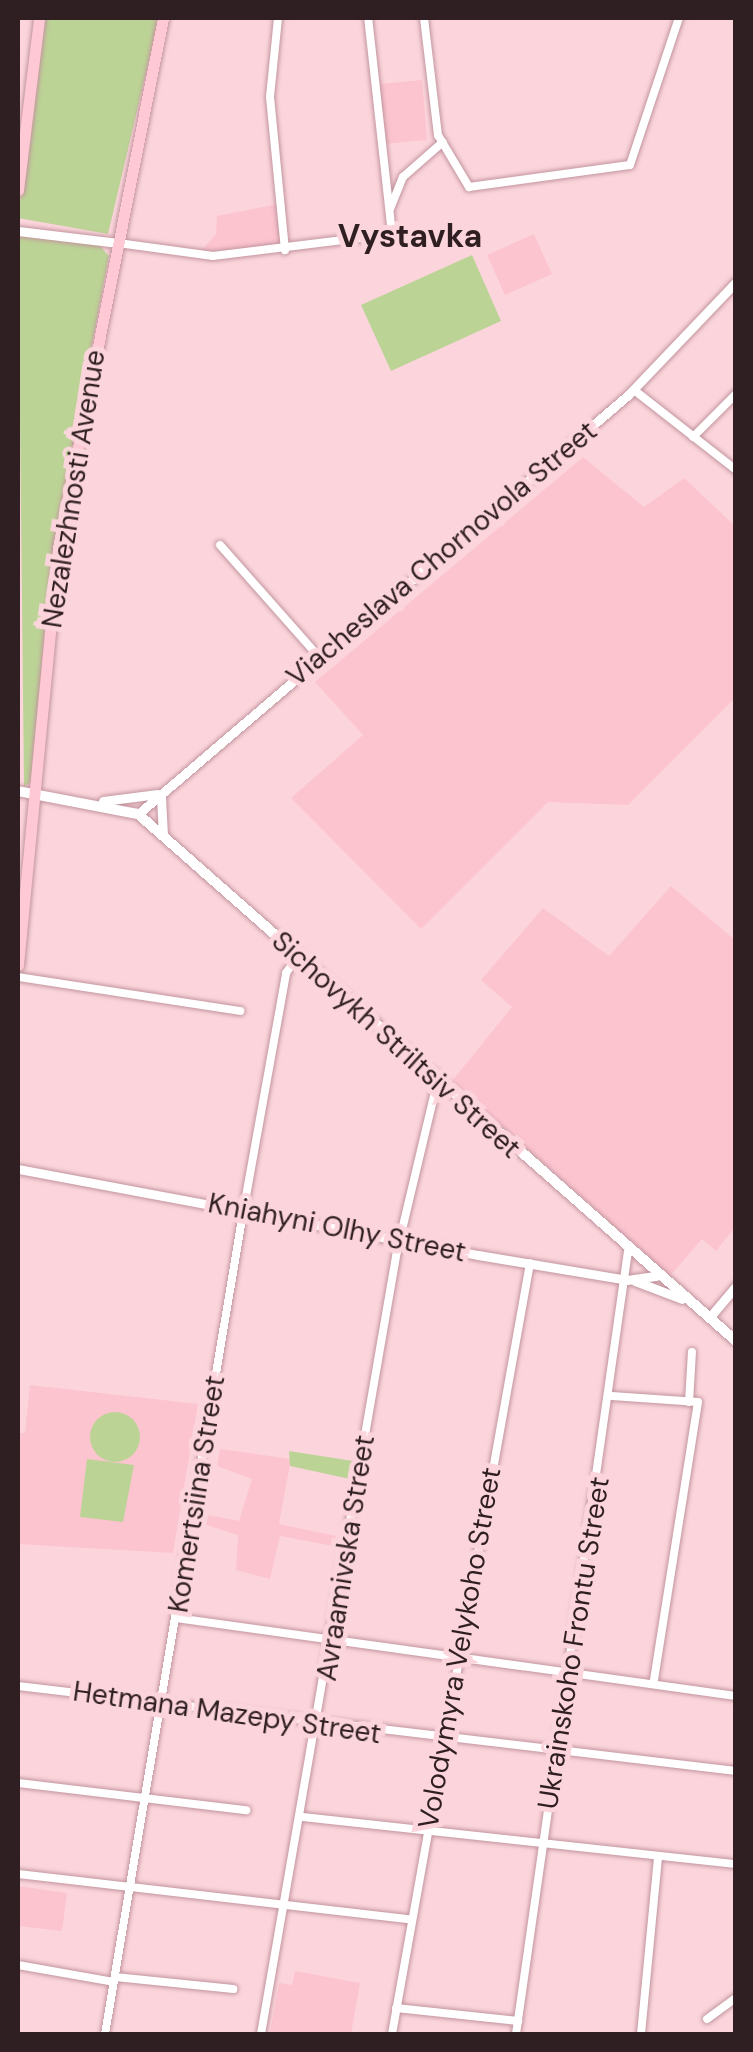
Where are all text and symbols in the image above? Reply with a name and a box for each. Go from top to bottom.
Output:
district label: Vystavka [338,217,482,255]
street label: Nezalezhnosti Avenue [35,348,113,630]
street label: Viacheslava Chornovola Street [280,414,604,694]
street label: Sichovykh Striltsiv Street [265,925,527,1165]
street label: Kniahyni Olhy Street [205,1187,469,1269]
street label: Komertsiina Street [162,1373,232,1615]
street label: Avraamivska Street [310,1433,382,1683]
street label: Volodymyra Velykoho Street [412,1465,508,1831]
street label: Ukrainskoho Frontu Street [531,1474,617,1812]
street label: Hetmana Mazepy Street [71,1675,383,1751]

